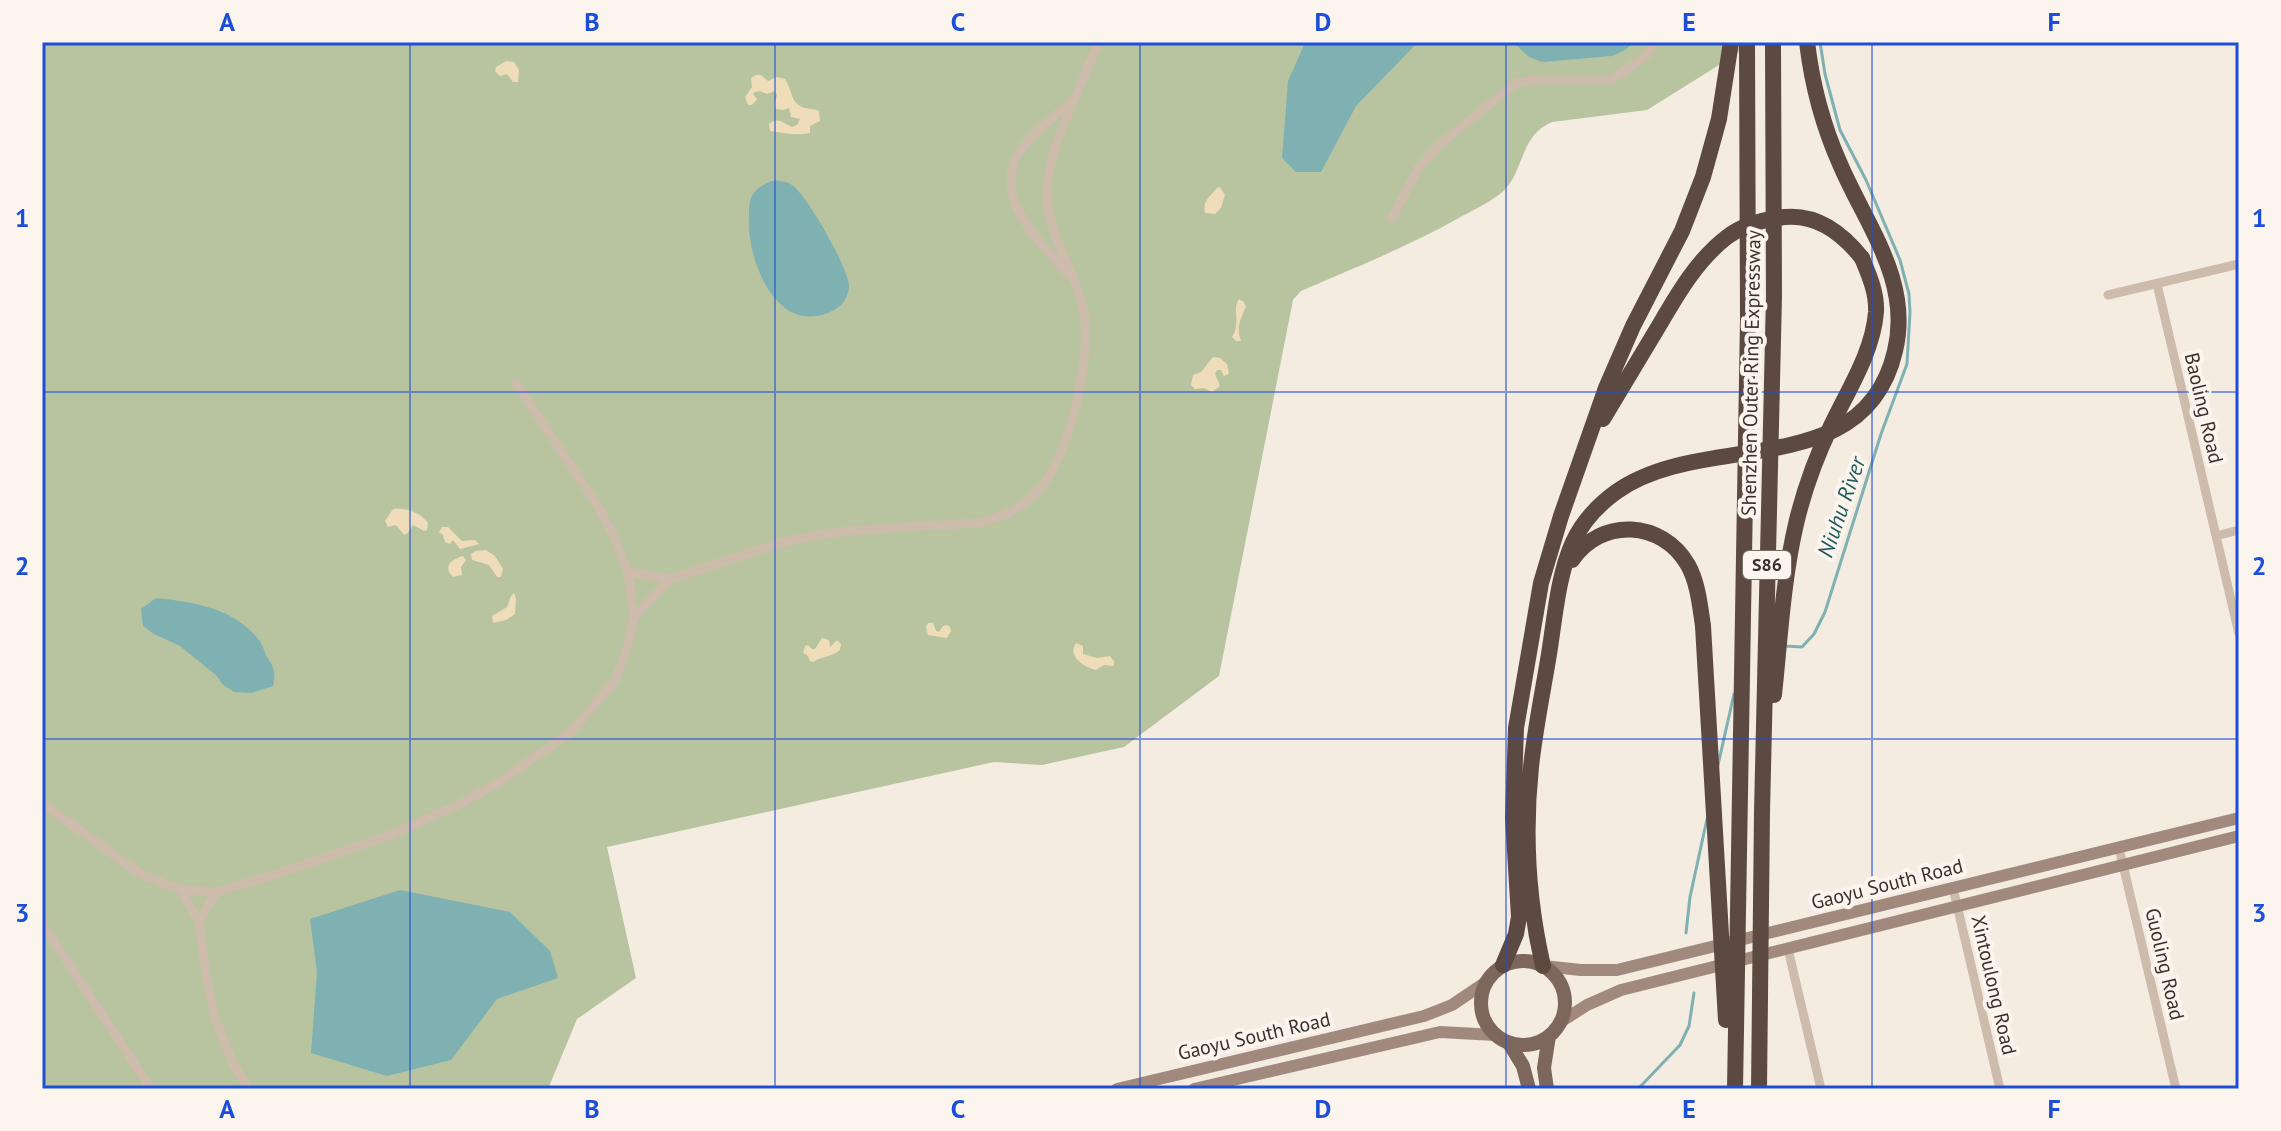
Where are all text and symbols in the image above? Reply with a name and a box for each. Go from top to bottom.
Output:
text: A [219,5,235,38]
text: B [584,5,600,38]
text: C [951,5,965,38]
text: D [1315,5,1331,38]
text: E [1682,5,1696,38]
text: F [2047,5,2061,38]
text: 1 [15,201,29,234]
text: 1 [2252,201,2266,234]
street label: Shenzhen Outer Ring Expressway [1736,229,1767,516]
street label: Baoling Road [2179,350,2229,466]
water label: Niuhu River [1811,451,1872,561]
text: 2 [15,549,29,582]
text: 2 [2252,549,2266,582]
road number: S86 [1743,551,1791,579]
street label: Gaoyu South Road [1808,853,1966,915]
text: 3 [15,896,29,929]
text: 3 [2252,896,2266,929]
street label: Guoling Road [2139,905,2191,1023]
street label: Xintoulong Road [1965,913,2023,1057]
street label: Gaoyu South Road [1175,1006,1333,1066]
text: A [219,1092,235,1125]
text: B [584,1092,600,1125]
text: C [951,1092,965,1125]
text: D [1315,1092,1331,1125]
text: E [1682,1092,1696,1125]
text: F [2047,1092,2061,1125]

